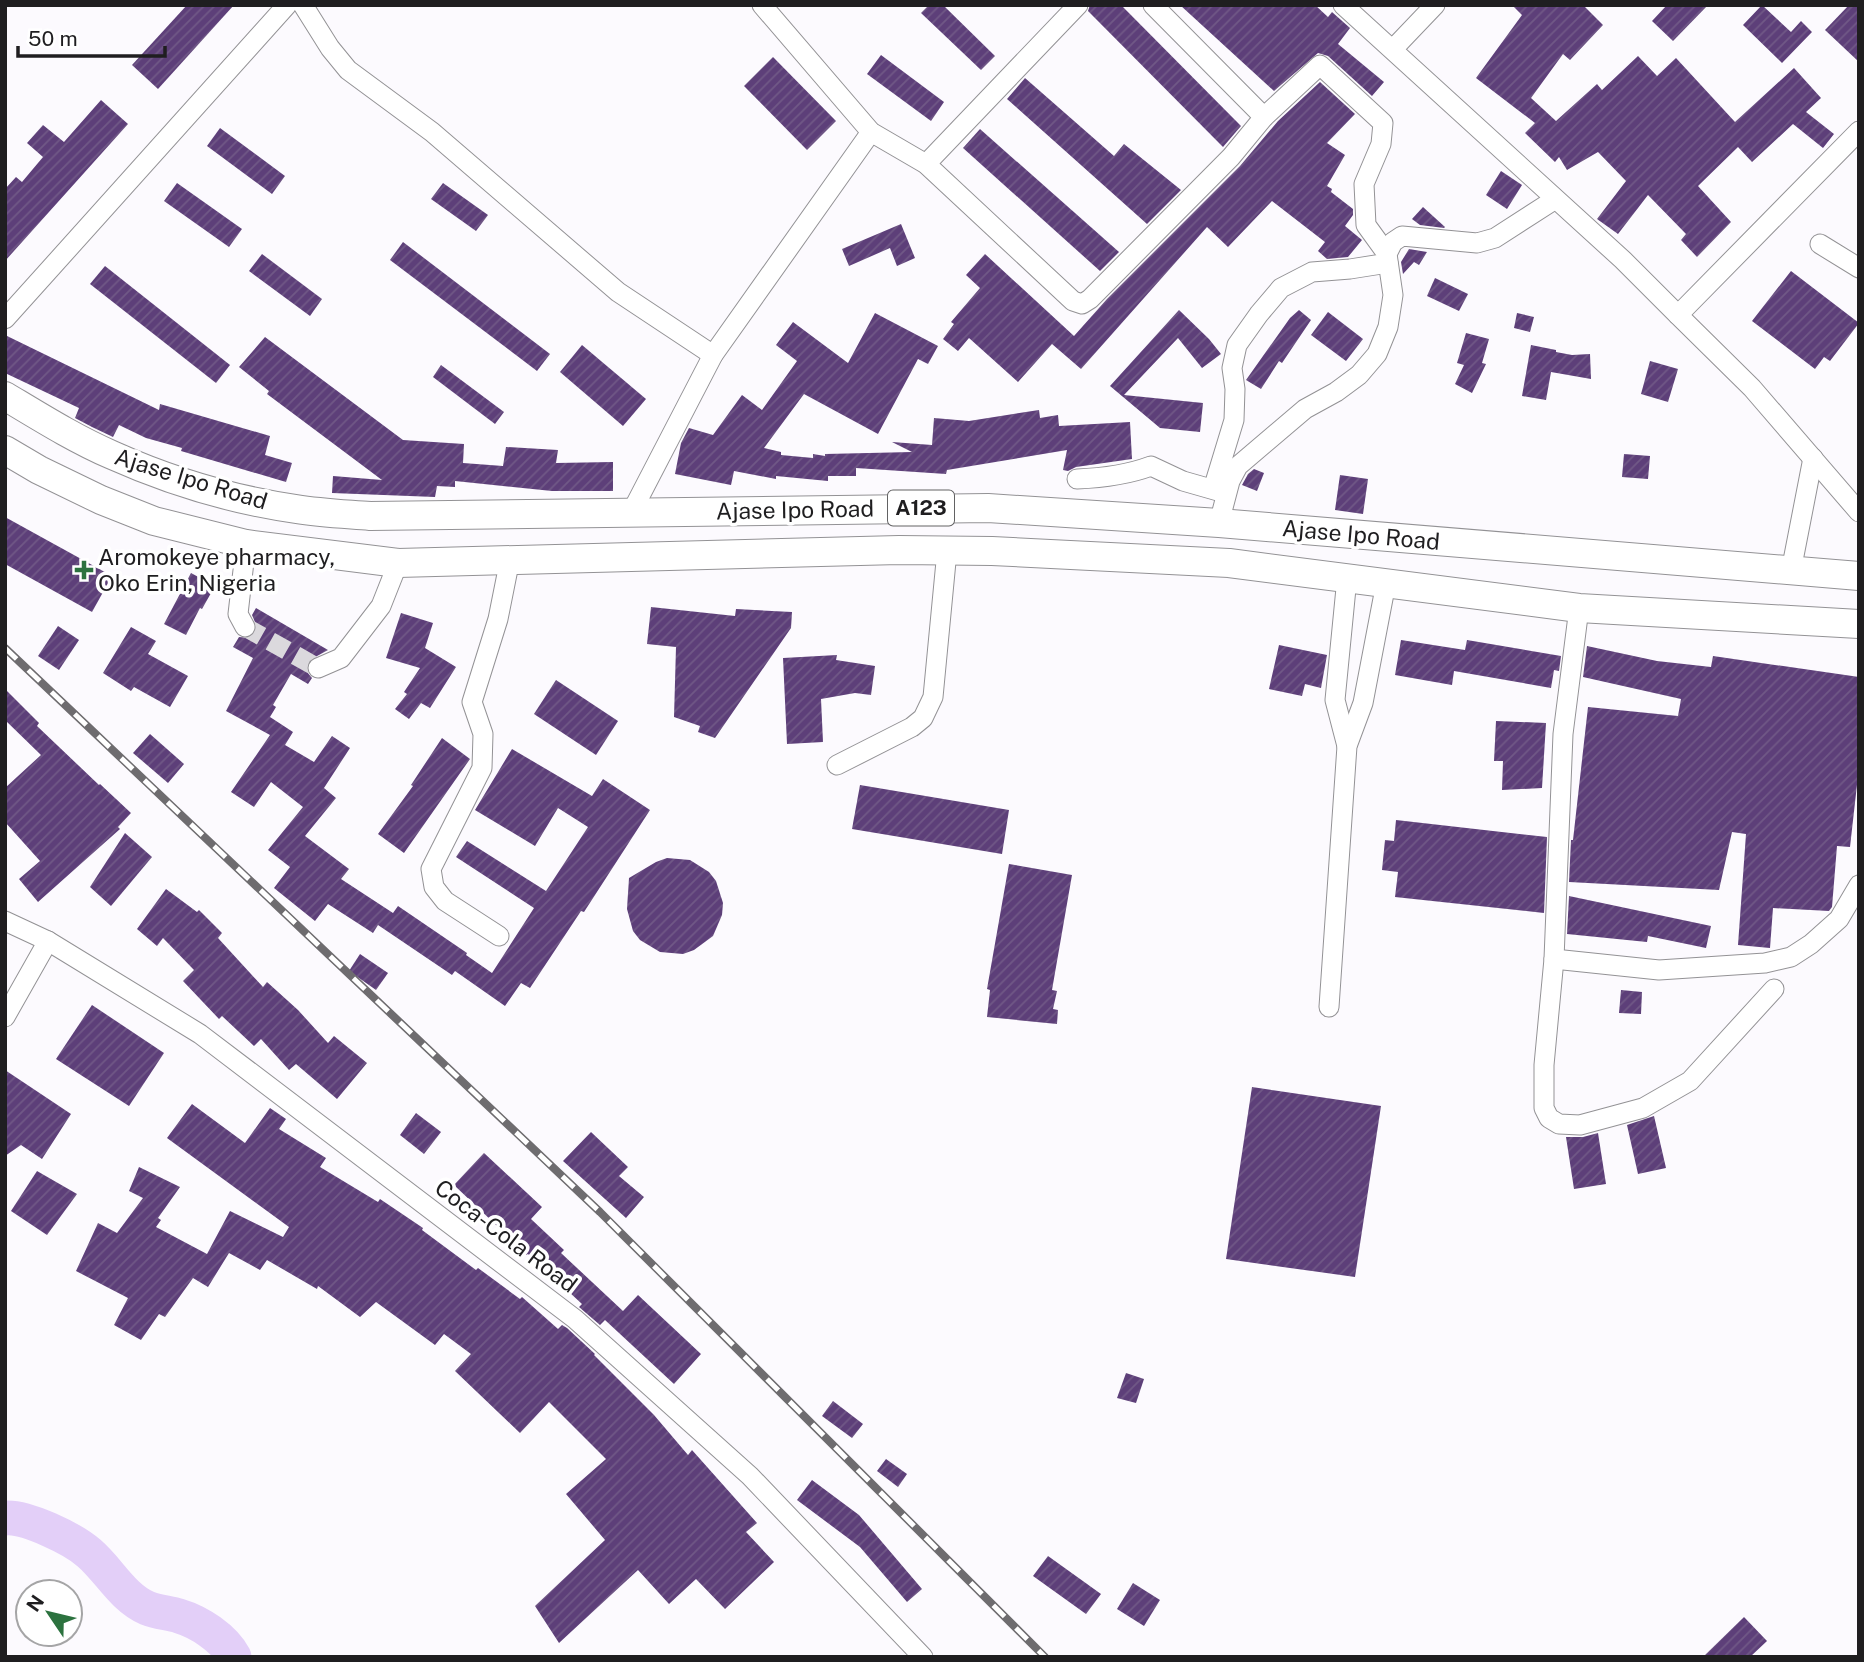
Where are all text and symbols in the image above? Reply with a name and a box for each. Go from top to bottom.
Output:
scale bar [18,14,164,58]
text: 50 m [28,26,78,51]
street label: Ajase Ipo Road [112,442,271,515]
road number: A123 [888,490,954,526]
street label: Ajase Ipo Road [716,495,874,524]
street label: Ajase Ipo Road [1281,514,1441,555]
place label: Aromokeye pharmacy, Oko Erin, Nigeria [98,543,335,596]
marker: Aromokeye pharmacy, Oko Erin, Nigeria [76,562,92,578]
street label: Coca-Cola Road [430,1173,583,1298]
north arrow [14,1578,84,1648]
text: N [22,1591,48,1616]

